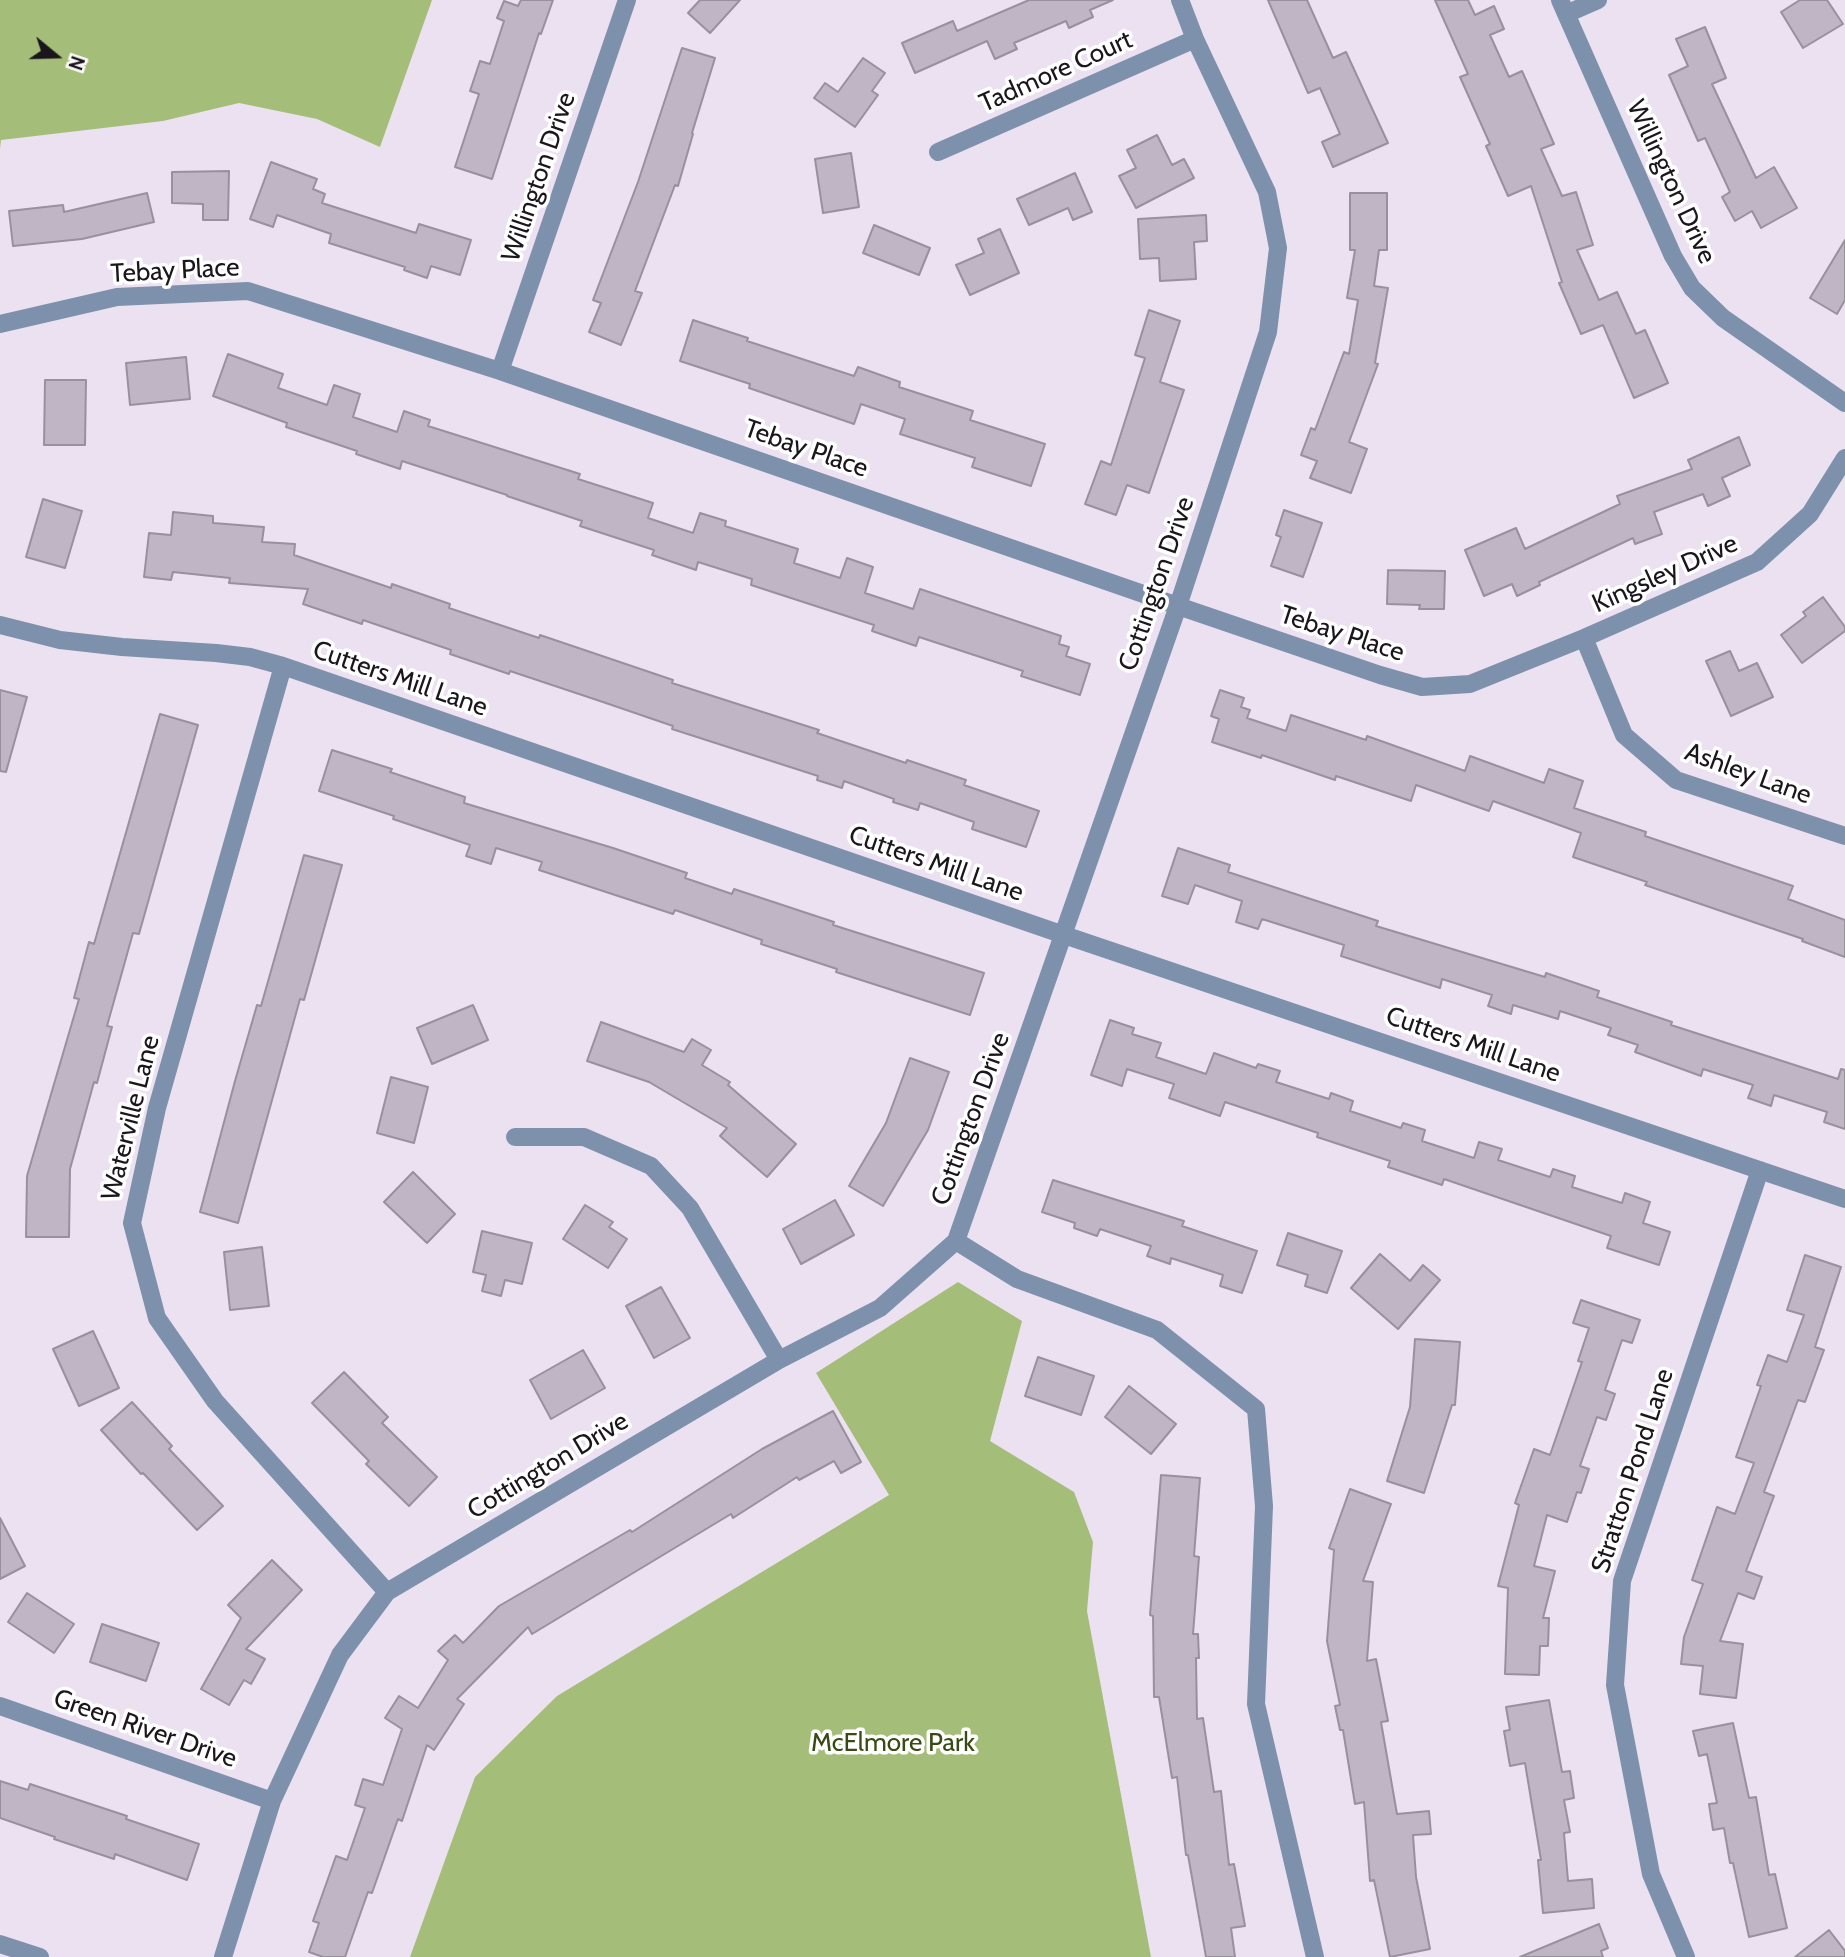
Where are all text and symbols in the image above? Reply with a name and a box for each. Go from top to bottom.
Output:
north arrow [21,21,91,91]
street label: Tadmore Court [975,24,1137,120]
text: N [63,53,89,73]
street label: Willington Drive [495,88,583,266]
street label: Willington Drive [1619,95,1723,269]
street label: Tebay Place [110,252,240,290]
street label: Tebay Place [740,413,872,485]
street label: Cottington Drive [1113,493,1201,675]
street label: Kingsley Drive [1588,528,1742,620]
street label: Tebay Place [1276,599,1408,669]
street label: Cutters Mill Lane [309,635,491,723]
street label: Ashley Lane [1680,737,1816,811]
street label: Cutters Mill Lane [845,820,1027,908]
street label: Cutters Mill Lane [1382,1001,1564,1089]
street label: Cottington Drive [925,1028,1017,1210]
street label: Waterville Lane [95,1032,167,1204]
street label: Stratton Pond Lane [1585,1365,1681,1577]
street label: Cottington Drive [462,1406,634,1526]
street label: Green River Drive [49,1683,241,1775]
park label: McElmore Park [811,1727,975,1759]

